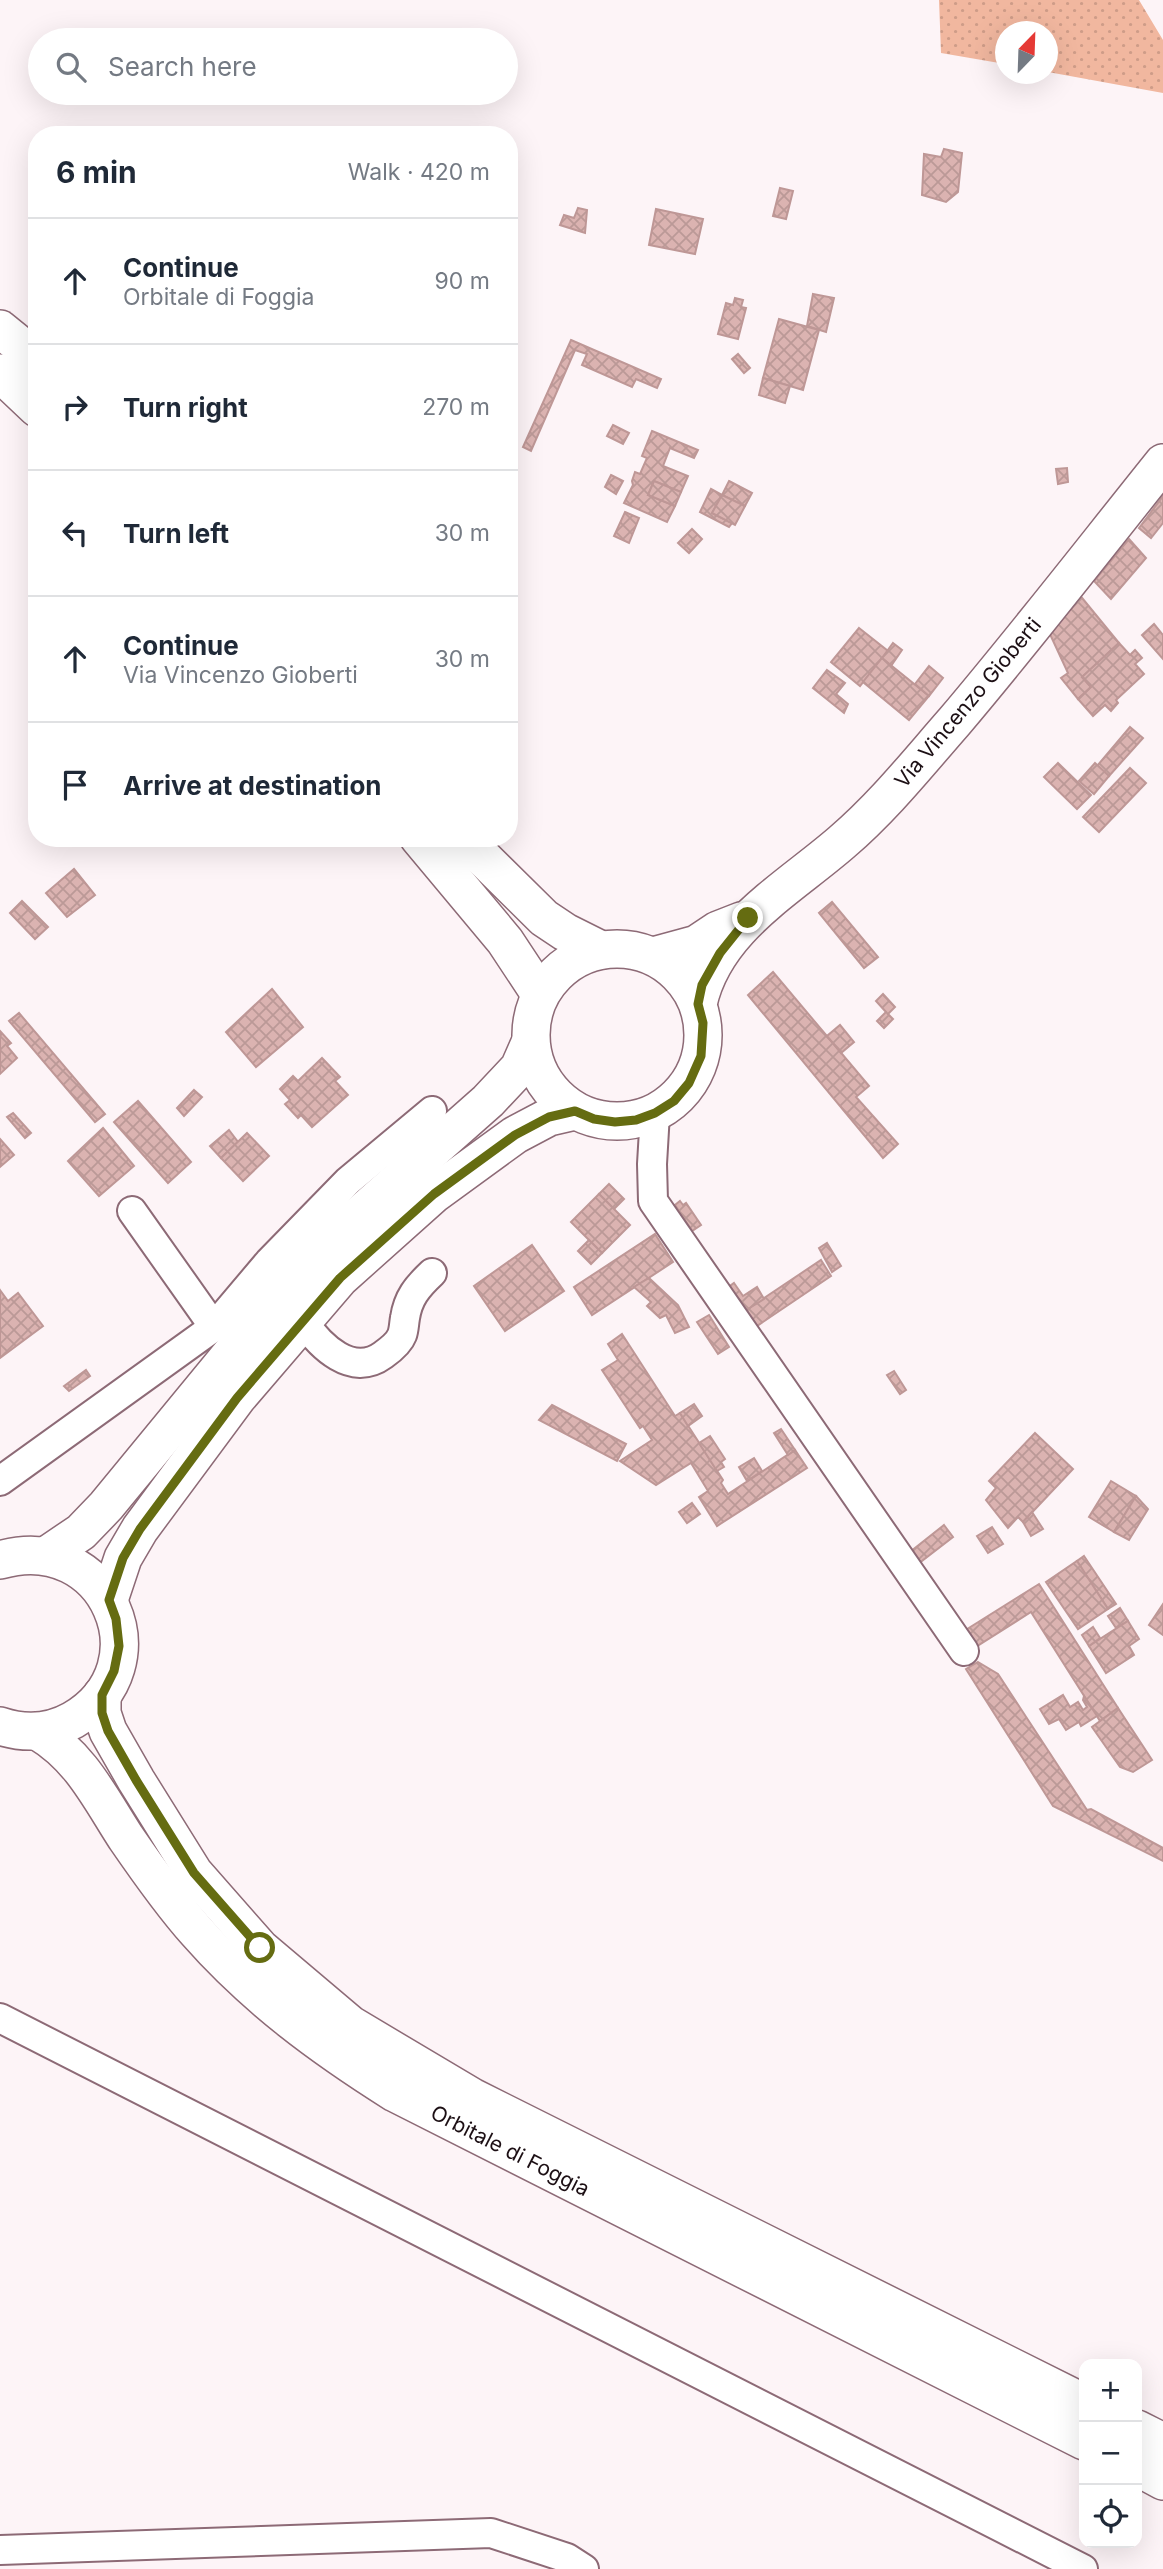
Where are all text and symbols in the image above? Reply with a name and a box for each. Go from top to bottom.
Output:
north arrow [995,21,1058,84]
search box [28,28,518,105]
icon: search [52,48,90,86]
text: Search here [108,51,257,82]
text: 6 min [56,154,137,190]
text: Walk · 420 m [348,158,490,186]
text: Continue [123,252,239,283]
icon: ahead [56,262,94,300]
text: 90 m [435,267,490,295]
text: Orbitale di Foggia [123,283,315,311]
icon: right [56,388,94,426]
text: Turn right [123,392,248,423]
text: 270 m [422,393,490,421]
icon: left [56,514,94,552]
text: Turn left [123,518,229,549]
text: 30 m [435,519,490,547]
street label: Via Vincenzo Gioberti [889,613,1046,793]
text: Continue [123,630,239,661]
icon: ahead [56,640,94,678]
text: 30 m [435,645,490,673]
text: Via Vincenzo Gioberti [123,661,358,689]
icon: arrive [56,766,94,804]
text: Arrive at destination [123,770,382,801]
route end [732,902,763,933]
route start [244,1932,275,1963]
street label: Orbitale di Foggia [427,2100,594,2201]
map controls [1079,2359,1142,2548]
button: + [1079,2359,1142,2422]
button: − [1079,2422,1142,2485]
button: locate [1079,2485,1142,2548]

